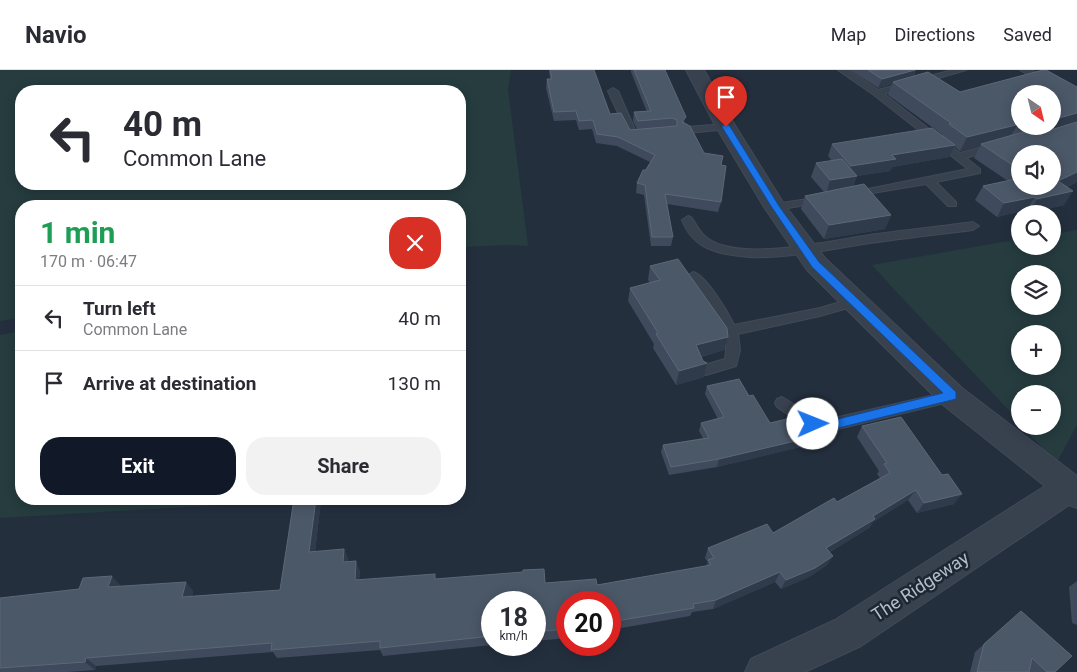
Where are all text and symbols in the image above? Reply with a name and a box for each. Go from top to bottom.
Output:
text: Navio [25,21,87,49]
text: Map [831,24,866,45]
text: Directions [894,24,975,45]
text: Saved [1003,24,1052,45]
pin [705,76,747,127]
icon: arrive [712,83,740,111]
north arrow [1011,85,1061,135]
map controls [1011,85,1061,435]
text: 40 m [123,104,202,145]
icon: left [40,105,105,170]
button: sound [1011,145,1061,195]
text: Common Lane [123,146,266,171]
button: search [1011,205,1061,255]
text: 1 min [40,215,115,250]
button: close [389,217,441,269]
text: 170 m · 06:47 [40,252,137,271]
button: layers [1011,265,1061,315]
text: Turn left [83,297,156,320]
icon: left [40,304,68,332]
text: 40 m [398,307,441,330]
text: Common Lane [83,320,187,339]
button: + [1011,325,1061,375]
icon: arrive [40,369,68,397]
text: Arrive at destination [83,372,256,395]
text: 130 m [388,372,441,395]
button: − [1011,385,1061,435]
position arrow [786,397,838,449]
button: Exit [40,437,236,495]
button: Share [246,437,441,495]
street label: The Ridgeway [867,547,973,625]
speed limit sign: 20 [556,591,621,656]
text: 18 [499,603,528,632]
text: km/h [499,629,528,643]

